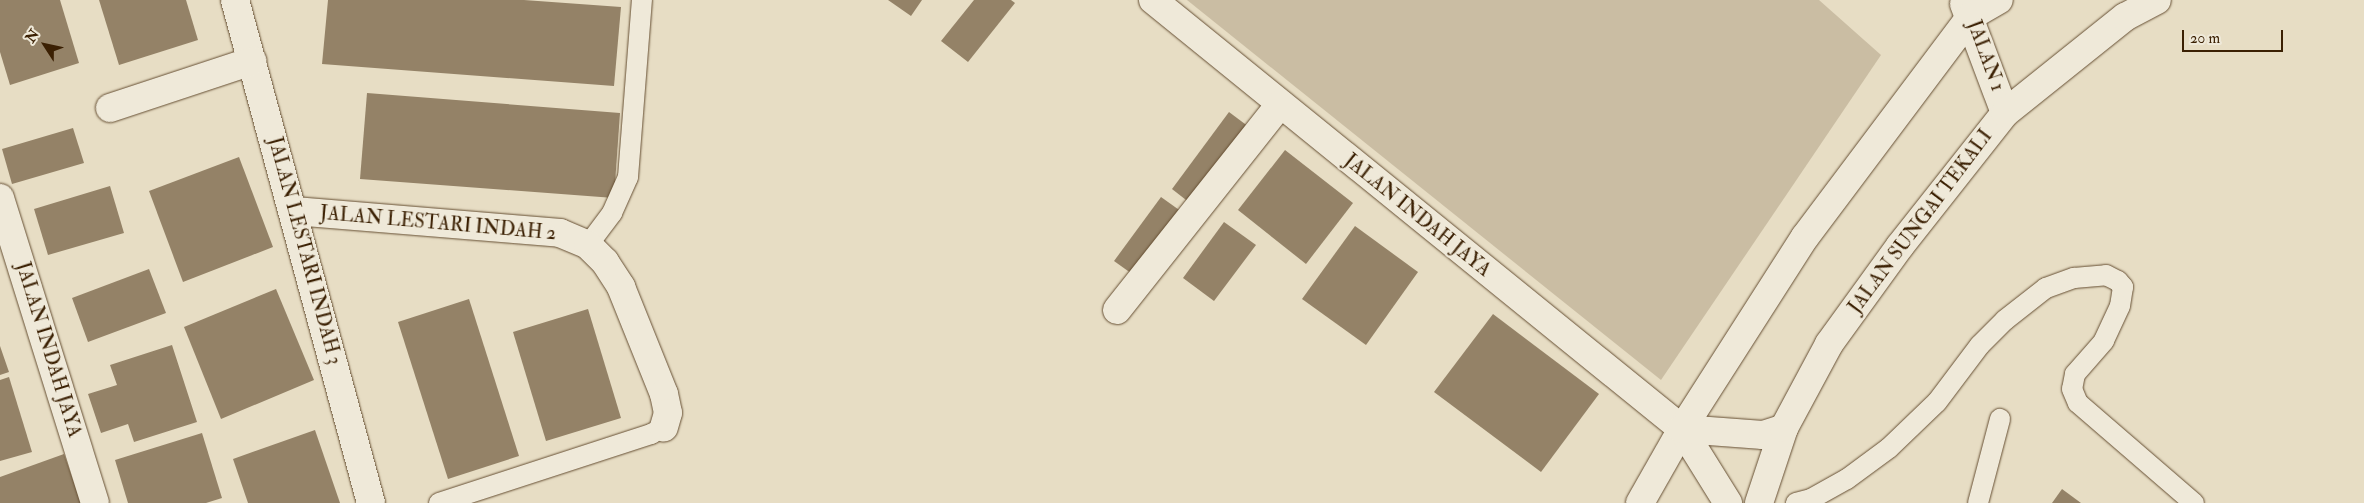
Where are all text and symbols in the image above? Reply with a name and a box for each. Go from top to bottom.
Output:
street label: JALAN 1 [1962,17,2008,95]
north arrow [20,20,70,70]
scale bar [2184,20,2285,52]
text: N [22,26,43,46]
text: 20 m [2190,29,2220,48]
street label: JALAN SUNGAI TEKALI [1844,125,1998,319]
street label: JALAN LESTARI INDAH 3 [263,135,345,367]
street label: JALAN INDAH JAYA [1339,150,1495,282]
street label: JALAN LESTARI INDAH 2 [319,202,557,246]
street label: JALAN INDAH JAYA [10,260,86,440]

